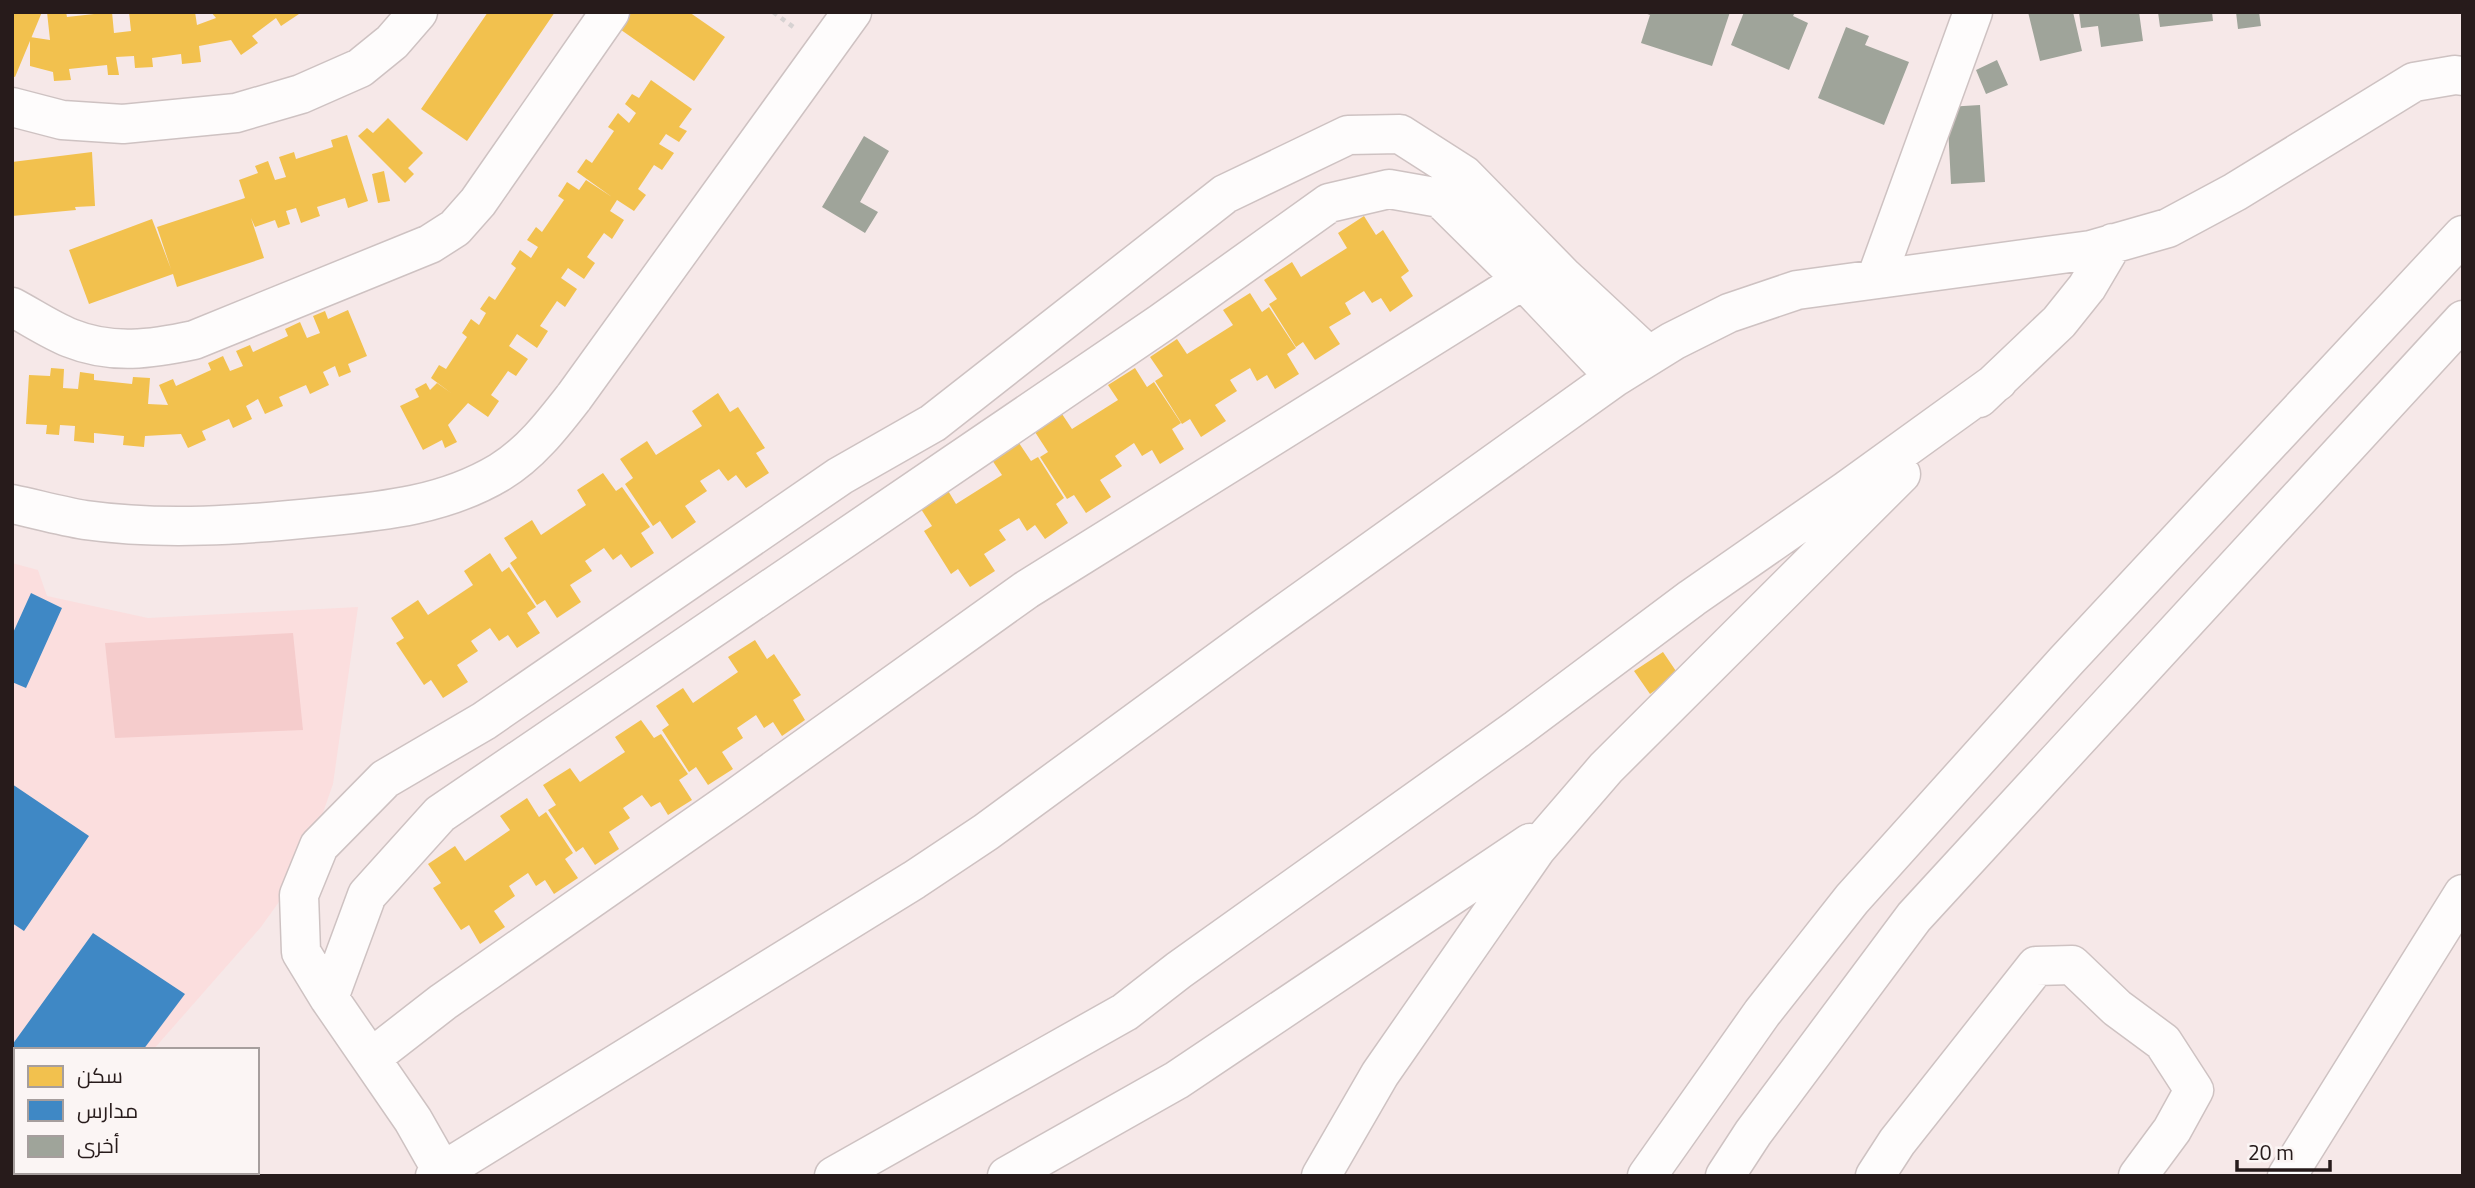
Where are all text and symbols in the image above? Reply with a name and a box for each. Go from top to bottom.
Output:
legend [14,1048,259,1174]
text: سكن [77,1056,123,1095]
text: مدارس [77,1091,138,1130]
text: أخرى [77,1126,119,1165]
scale bar [2237,1128,2330,1172]
text: 20 m [2248,1133,2294,1172]

